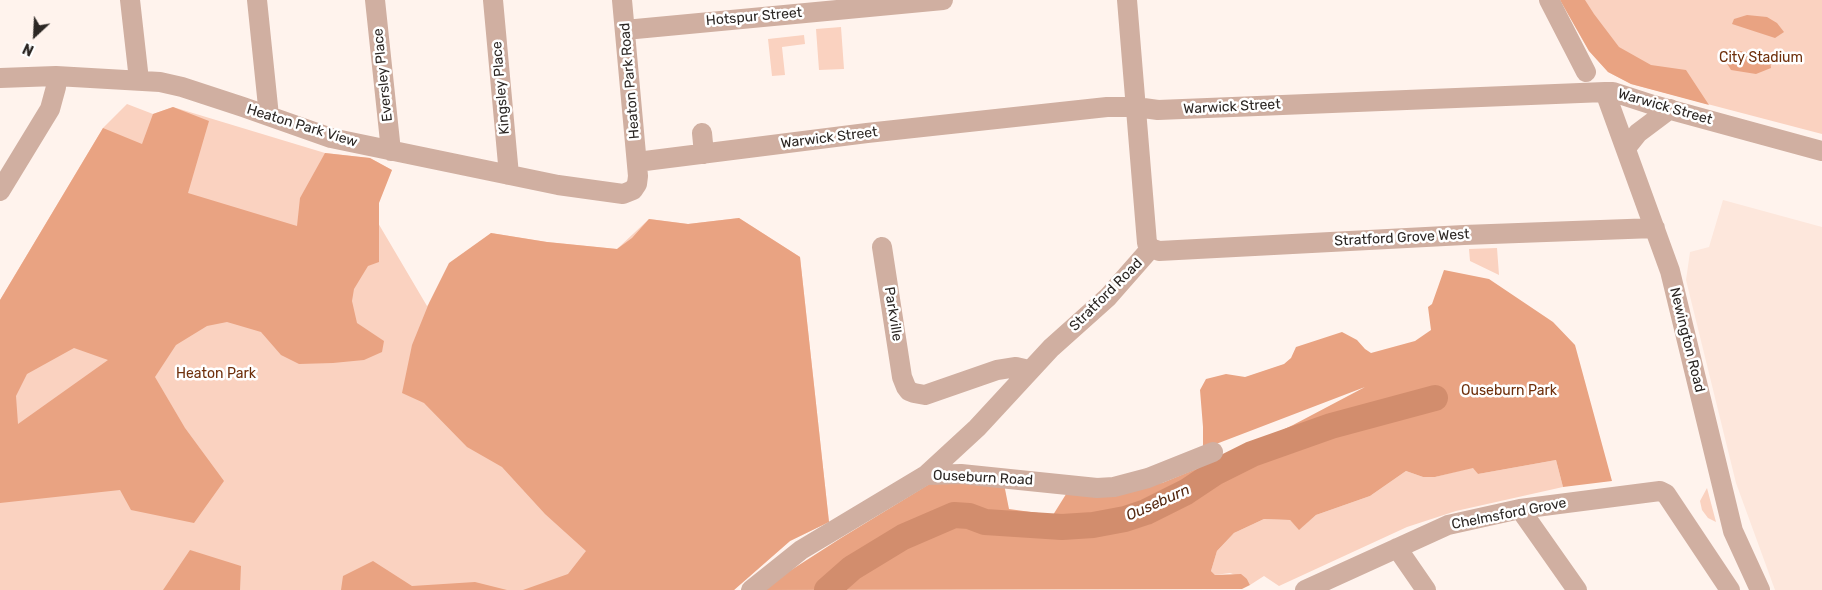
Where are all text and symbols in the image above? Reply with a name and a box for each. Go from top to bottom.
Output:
street label: Hotspur Street [705,4,803,30]
north arrow [10,10,60,60]
street label: Heaton Park Road [617,22,643,140]
street label: Eversley Place [370,27,396,123]
text: N [20,39,37,59]
street label: Kingsley Place [489,41,513,135]
park label: City Stadium [1719,50,1803,66]
street label: Warwick Street [1616,85,1714,129]
street label: Warwick Street [1183,96,1281,118]
street label: Heaton Park View [245,101,359,151]
street label: Warwick Street [780,124,878,152]
street label: Stratford Grove West [1334,226,1470,250]
street label: Stratford Road [1066,255,1146,335]
street label: Parkville [880,286,906,342]
street label: Newington Road [1666,286,1708,394]
park label: Heaton Park [176,366,256,382]
park label: Ouseburn Park [1461,383,1557,399]
street label: Ouseburn Road [933,467,1033,489]
water label: Ouseburn [1123,481,1193,525]
street label: Chelmsford Grove [1450,495,1568,533]

